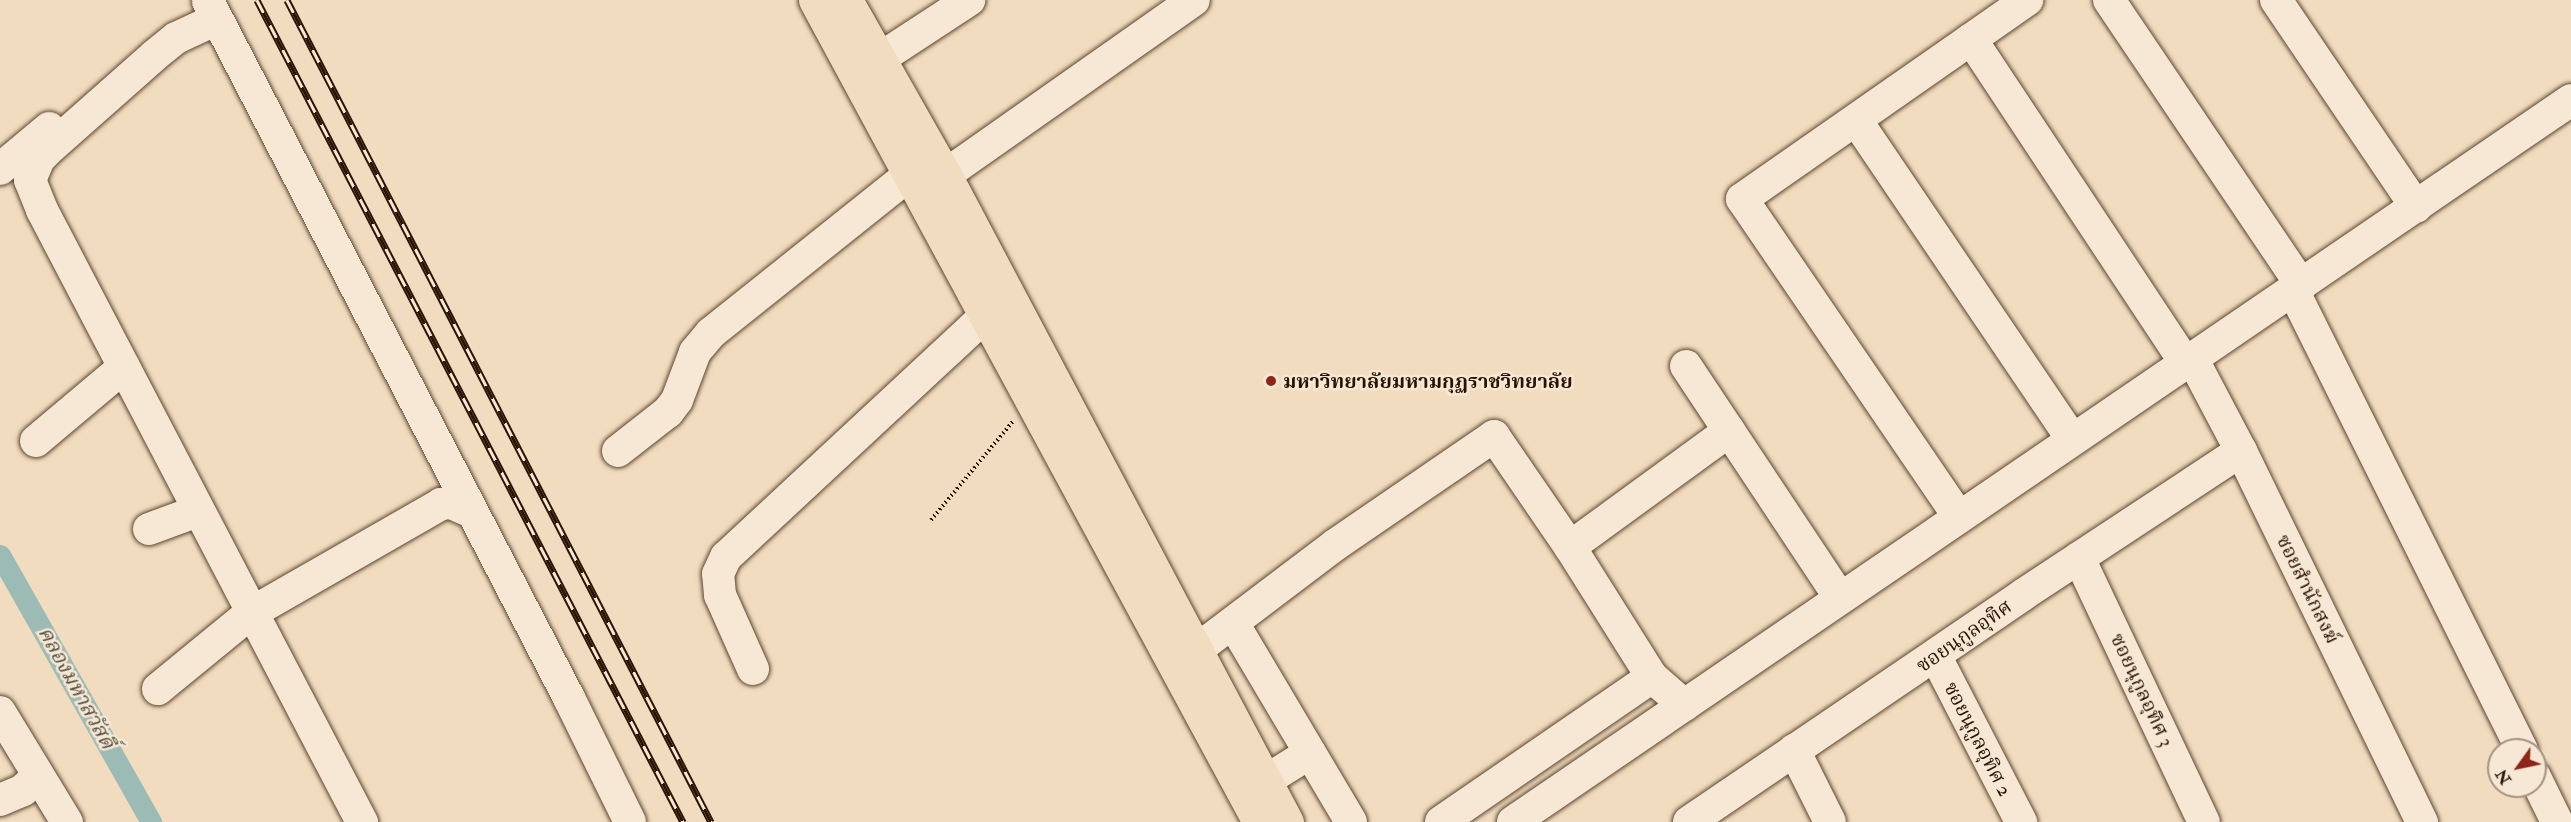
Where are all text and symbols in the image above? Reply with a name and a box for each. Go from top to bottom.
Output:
place label: มหาวิทยาลัยมหามกุฏราชวิทยาลัย [1283,369,1573,393]
marker: มหาวิทยาลัยมหามกุฏราชวิทยาลัย [1264,374,1278,388]
street label: ซอยสำนักสงฆ์ [2271,530,2345,648]
street label: ซอยนุกูลอุทิศ [1912,594,2016,678]
water label: คลองมหาสวัสดิ์ [32,622,120,754]
street label: ซอยนุกูลอุทิศ 3 [2105,629,2179,751]
street label: ซอยนุกูลอุทิศ 2 [1939,678,2017,800]
north arrow [2487,738,2547,798]
text: N [2491,765,2516,788]

